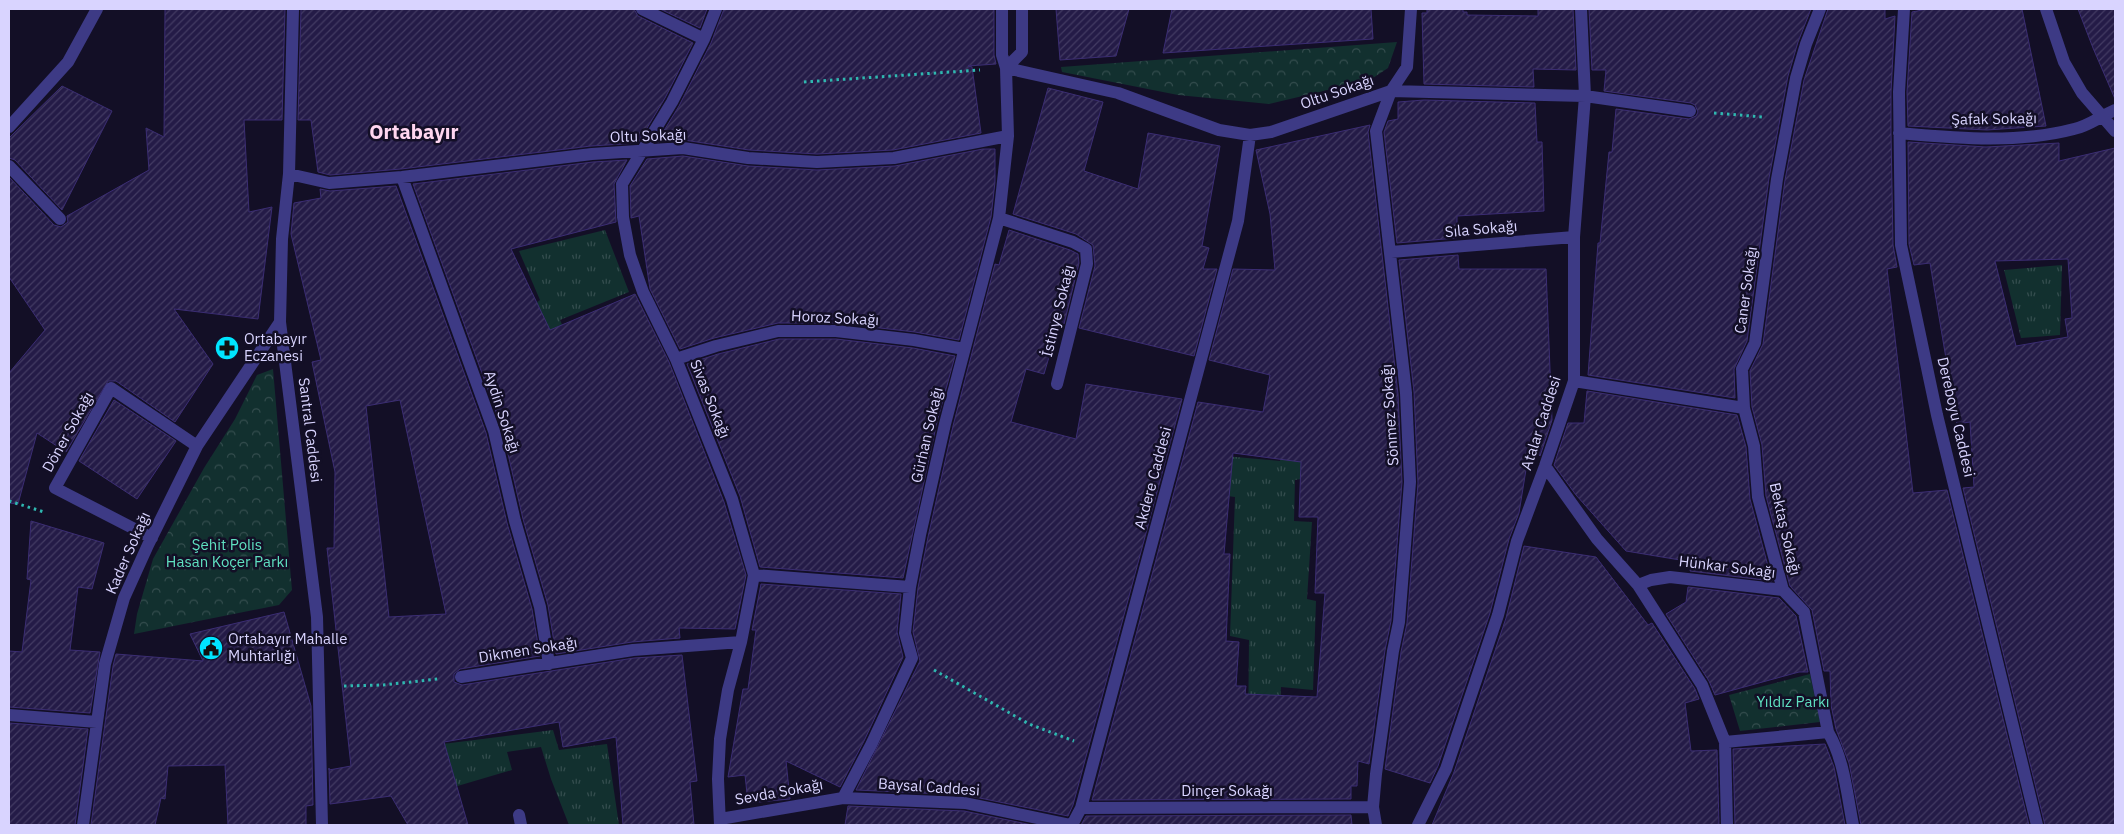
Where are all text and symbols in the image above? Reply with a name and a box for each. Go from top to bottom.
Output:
street label: Oltu Sokağı [1298,70,1376,113]
street label: Şafak Sokağı [1951,108,2037,129]
district label: Ortabayır [369,118,459,145]
street label: Oltu Sokağı [609,125,687,146]
street label: Sıla Sokağı [1444,216,1518,241]
street label: Caner Sokağı [1730,245,1761,335]
street label: İstinye Sokağı [1037,263,1078,359]
street label: Horoz Sokağı [791,306,879,329]
place label: Ortabayır Eczanesi [244,329,307,365]
pharmacy icon: Ortabayır Eczanesi [214,335,240,361]
street label: Dereboyu Caddesi [1933,355,1980,479]
street label: Sivas Sokağı [686,357,735,441]
street label: Sönmez Sokağı [1376,363,1403,467]
street label: Aydin Sokağı [480,368,525,456]
street label: Atalar Caddesi [1516,373,1565,472]
street label: Santral Caddesi [295,376,326,484]
street label: Gürhan Sokağı [906,385,947,485]
street label: Döner Sokağı [38,388,97,475]
street label: Akdere Caddesi [1130,424,1175,531]
street label: Bektaş Sokağı [1766,481,1805,577]
street label: Kader Sokağı [101,509,154,597]
park label: Şehit Polis Hasan Koçer Parkı [166,535,288,571]
street label: Hünkar Sokağı [1678,551,1776,582]
place label: Ortabayır Mahalle Muhtarlığı [228,629,347,665]
street label: Dikmen Sokağı [477,632,579,667]
public building icon: Ortabayır Mahalle Muhtarlığı [198,635,224,661]
park label: Yıldız Parkı [1756,692,1830,711]
street label: Baysal Caddesi [877,773,981,800]
street label: Sevda Sokağı [733,774,824,809]
street label: Dinçer Sokağı [1181,781,1273,800]

